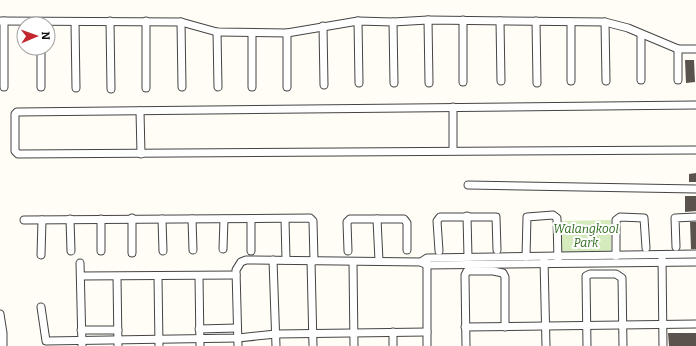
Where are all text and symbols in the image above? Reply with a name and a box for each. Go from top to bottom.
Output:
north arrow [16,16,56,56]
text: N [39,31,52,41]
park label: Walangkool Park [553,222,619,250]

